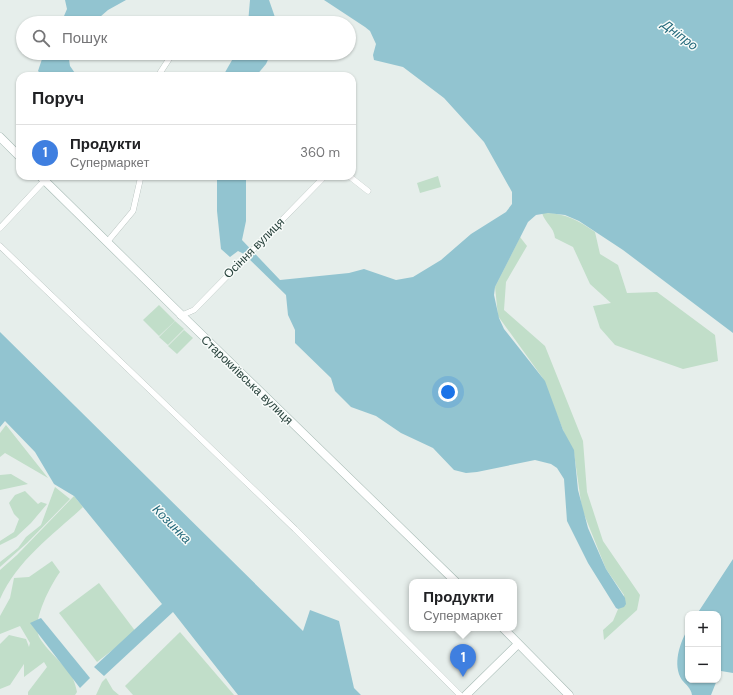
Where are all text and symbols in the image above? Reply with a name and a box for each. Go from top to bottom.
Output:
water label: Дніпро [657,15,701,54]
search box [16,16,356,60]
icon: search [30,27,52,49]
text: Пошук [62,28,107,48]
text: Поруч [32,87,84,109]
text: Продукти [70,134,141,154]
text: 1 [43,144,47,161]
text: 360 m [300,144,340,161]
text: Супермаркет [70,154,149,171]
street label: Осіння вулиця [220,214,288,282]
street label: Старокиївська вулиця [198,332,296,428]
your location [438,382,458,402]
water label: Козинка [149,501,195,547]
popup [409,579,517,631]
text: Продукти [423,587,494,607]
text: Супермаркет [423,607,503,624]
map controls [685,611,721,683]
button: + [685,611,721,647]
pin: 1 [450,644,476,677]
button: − [685,647,721,683]

